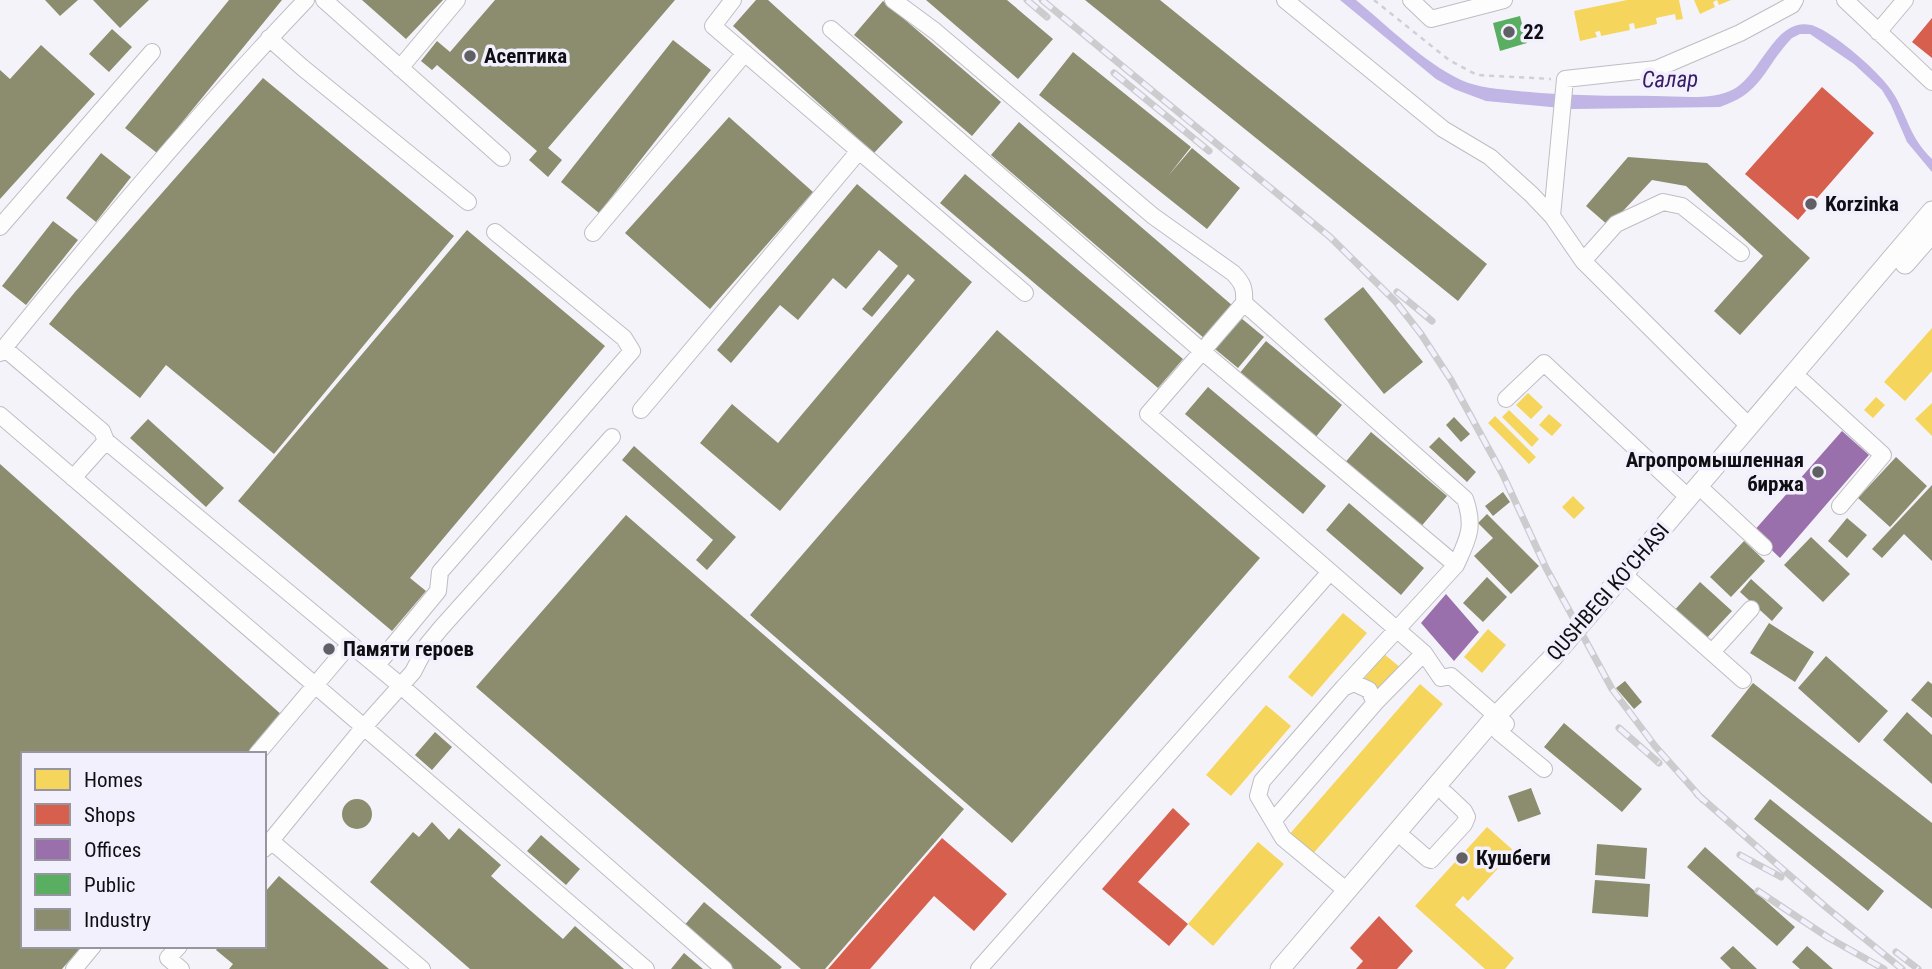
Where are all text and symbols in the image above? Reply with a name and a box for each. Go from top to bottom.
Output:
place label: 22 [1523,20,1544,44]
marker: 22 [1501,24,1517,40]
place label: Асептика [484,44,567,68]
marker: Асептика [462,48,478,64]
water label: Салар [1642,66,1698,93]
place label: Korzinka [1825,192,1899,216]
marker: Korzinka [1803,196,1819,212]
place label: Агропромышленная биржа [1626,448,1804,496]
marker: Агропромышленная биржа [1810,464,1826,480]
street label: QUSHBEGI KO'CHASI [1542,519,1674,665]
place label: Памяти героев [343,637,474,661]
marker: Памяти героев [321,641,337,657]
legend [21,752,266,948]
text: Homes [84,768,143,792]
text: Shops [84,803,136,827]
text: Offices [84,838,141,862]
place label: Кушбеги [1476,846,1551,870]
marker: Кушбеги [1454,850,1470,866]
text: Public [84,873,136,897]
text: Industry [84,908,151,932]

